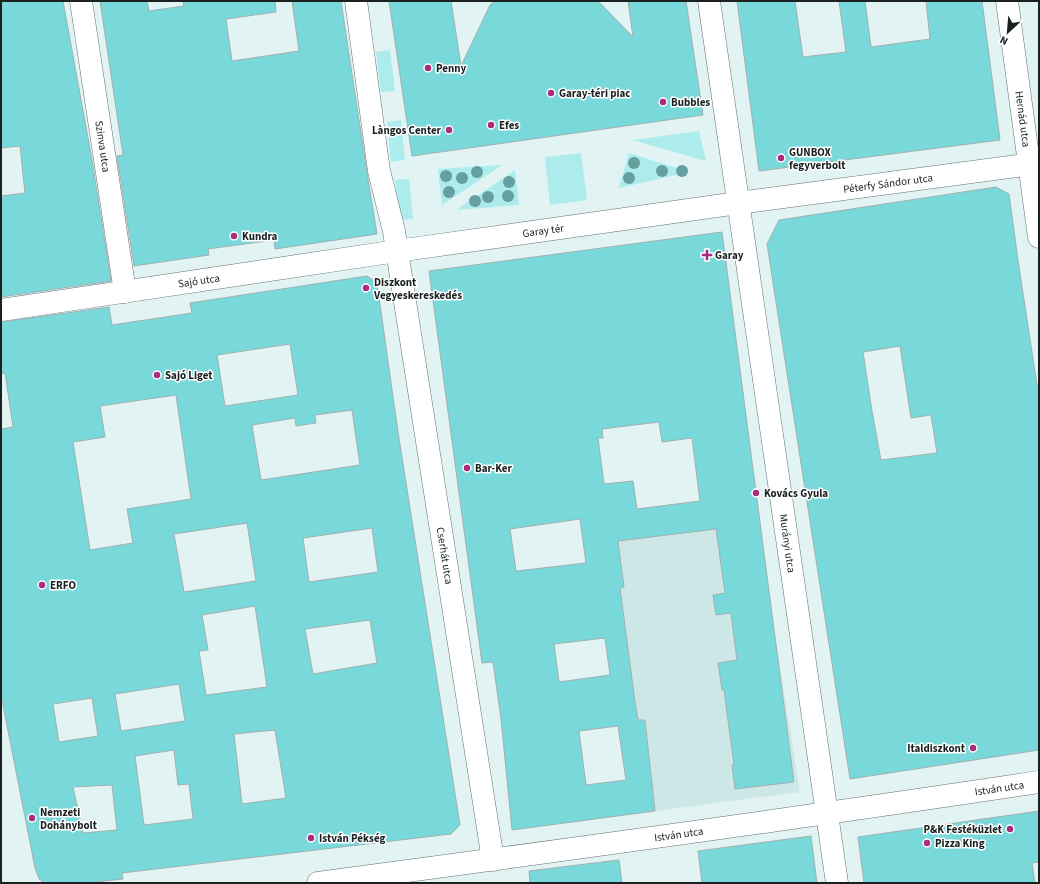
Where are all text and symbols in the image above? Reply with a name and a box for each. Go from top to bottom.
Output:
north arrow [988,12,1028,52]
text: N [997,32,1010,49]
place label: Penny [436,61,467,76]
marker: Penny [423,63,433,73]
place label: Garay-téri piac [559,86,630,101]
marker: Garay-téri piac [546,88,556,98]
street label: Hernád utca [1012,90,1034,148]
place label: Bubbles [671,95,710,110]
marker: Bubbles [658,97,668,107]
place label: Efes [499,118,519,133]
street label: Szinva utca [92,120,114,173]
marker: Efes [486,120,496,130]
place label: Làngos Center [372,123,442,138]
marker: Làngos Center [444,125,454,135]
place label: GUNBOX fegyverbolt [789,145,846,173]
marker: GUNBOX fegyverbolt [776,153,786,163]
street label: Péterfy Sándor utca [842,170,934,196]
street label: Garay tér [522,220,565,241]
place label: Kundra [242,229,278,244]
marker: Kundra [229,231,239,241]
place label: Garay [715,248,744,263]
marker: Garay [702,250,712,260]
street label: Sajó utca [177,270,221,291]
place label: Diszkont Vegyeskereskedés [373,275,462,303]
marker: Diszkont Vegyeskereskedés [361,283,371,293]
place label: Sajó Liget [165,368,213,383]
marker: Sajó Liget [152,370,162,380]
place label: Bar-Ker [475,461,512,476]
marker: Bar-Ker [462,463,472,473]
place label: Kovács Gyula [764,486,828,501]
marker: Kovács Gyula [751,488,761,498]
street label: Murányi utca [776,513,799,574]
street label: Cserhát utca [433,526,457,585]
place label: ERFO [50,578,76,593]
marker: ERFO [37,580,47,590]
place label: Italdiszkont [907,741,966,756]
marker: Italdiszkont [968,743,978,753]
street label: István utca [974,777,1025,799]
place label: Nemzeti Dohánybolt [40,805,98,833]
marker: Nemzeti Dohánybolt [27,813,37,823]
place label: P&K Festéküzlet [923,822,1003,837]
street label: István utca [653,823,704,845]
marker: P&K Festéküzlet [1005,824,1015,834]
place label: István Pékség [319,831,386,846]
marker: István Pékség [306,833,316,843]
place label: Pizza King [935,836,985,851]
marker: Pizza King [922,838,932,848]

